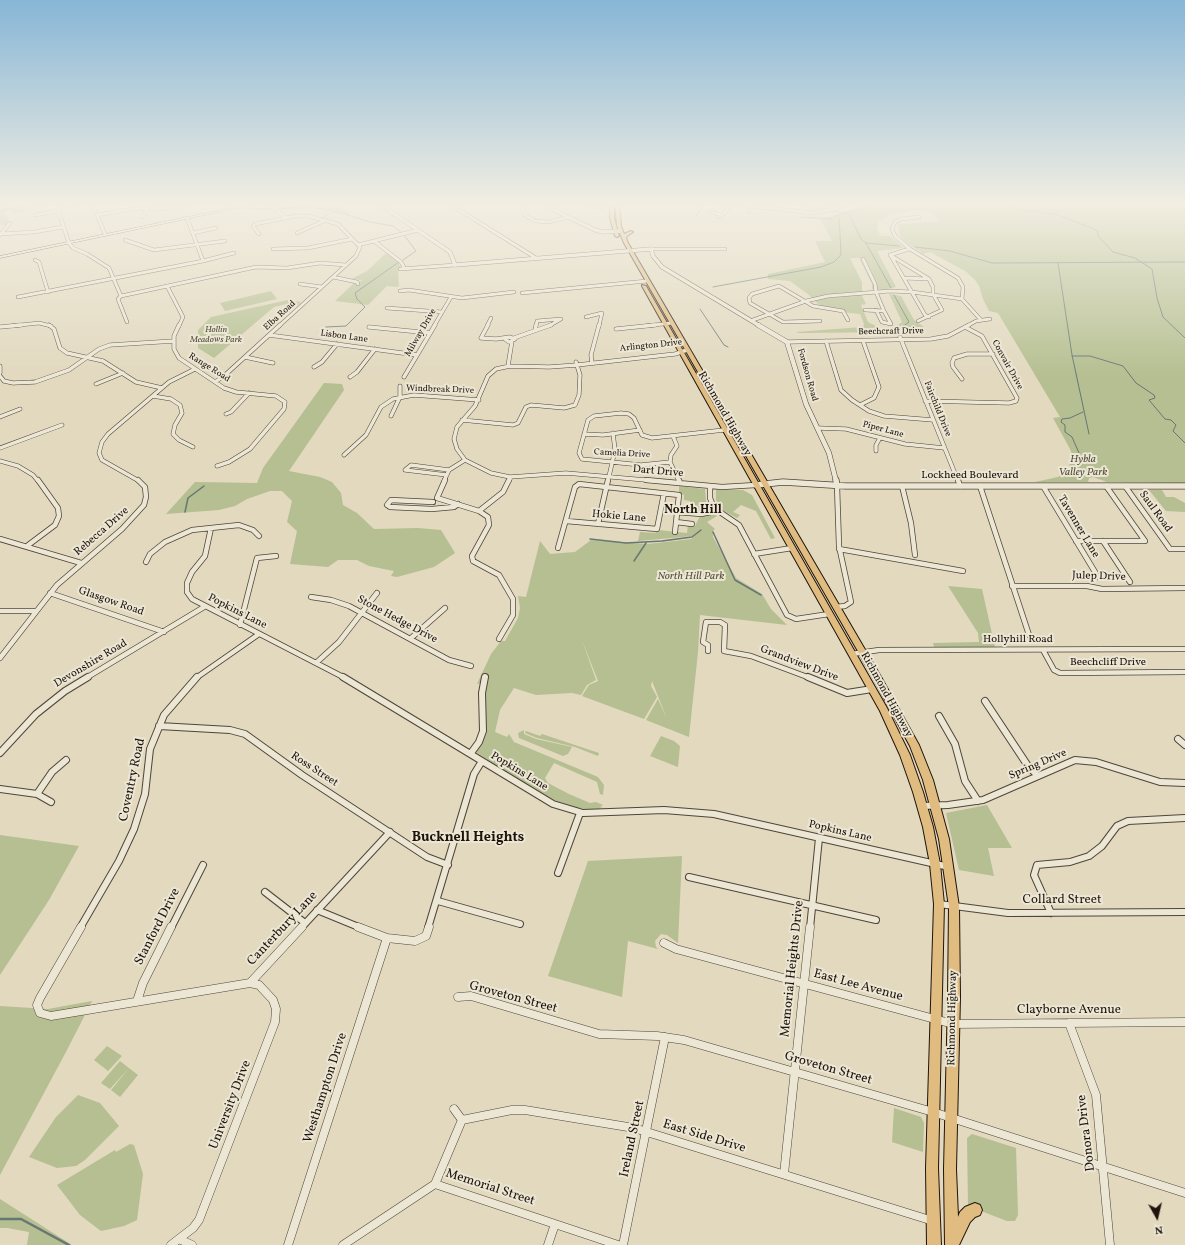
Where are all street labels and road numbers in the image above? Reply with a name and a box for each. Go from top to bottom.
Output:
street label: Elba Road [262,299,298,333]
street label: Milway Drive [403,307,439,359]
street label: Beechcraft Drive [858,326,924,338]
street label: Lisbon Lane [320,328,368,346]
street label: Arlington Drive [619,337,683,355]
street label: Convair Drive [989,338,1025,392]
street label: Fordson Road [794,347,820,403]
street label: Range Road [186,351,232,385]
street label: Richmond Highway [694,369,754,459]
street label: Fairchild Drive [921,380,953,438]
street label: Windbreak Drive [406,383,474,397]
street label: Piper Lane [861,419,905,441]
street label: Camelia Drive [594,447,650,461]
street label: Dart Drive [632,463,684,481]
street label: Lockheed Boulevard [921,469,1019,483]
street label: Saul Road [1136,489,1174,535]
street label: Tavenner Lane [1054,493,1102,561]
street label: Rebecca Drive [72,505,132,559]
street label: Hokie Lane [591,508,647,526]
street label: Julep Drive [1072,569,1126,585]
street label: Glasgow Road [76,585,146,619]
street label: Popkins Lane [205,591,269,633]
street label: Stone Hedge Drive [354,593,440,647]
street label: Hollyhill Road [983,633,1053,647]
street label: Devonshire Road [52,637,130,691]
street label: Grandview Drive [758,643,840,685]
street label: Richmond Highway [857,650,915,740]
street label: Beechcliff Drive [1070,656,1146,670]
street label: Coventry Road [117,737,149,823]
street label: Spring Drive [1007,747,1069,783]
street label: Ross Street [288,750,340,790]
street label: Popkins Lane [488,750,550,794]
street label: Popkins Lane [807,818,873,846]
street label: Stanford Drive [132,886,184,968]
street label: Canterbury Lane [245,889,321,969]
street label: Collard Street [1023,893,1101,909]
street label: Memorial Heights Drive [778,900,808,1038]
street label: East Lee Avenue [812,967,904,1005]
street label: Richmond Highway [946,970,960,1066]
street label: Groveton Street [467,979,559,1017]
street label: Clayborne Avenue [1017,1003,1121,1019]
street label: Westhampton Drive [301,1031,351,1145]
street label: Groveton Street [782,1049,874,1089]
street label: University Drive [207,1058,255,1152]
street label: Donora Drive [1075,1094,1099,1172]
street label: Ireland Street [617,1099,649,1179]
street label: East Side Drive [661,1117,747,1157]
street label: Memorial Street [443,1166,537,1210]

